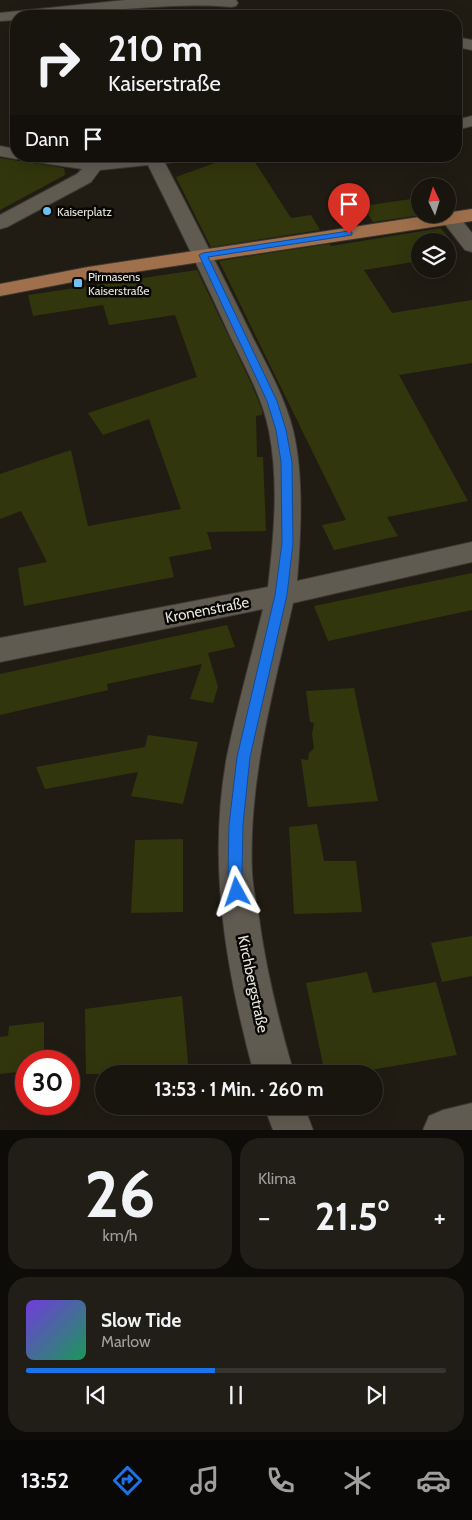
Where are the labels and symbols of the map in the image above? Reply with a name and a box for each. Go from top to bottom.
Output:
north arrow [411,178,456,222]
pin [328,183,370,234]
place label: Kaiserplatz [57,204,112,219]
marker: Kaiserplatz [41,205,53,217]
place label: Pirmasens Kaiserstraße [88,269,150,298]
marker: Pirmasens Kaiserstraße [72,277,84,289]
street label: Kronenstraße [164,593,251,627]
position arrow [210,865,262,917]
street label: Kirchbergstraße [234,934,272,1035]
speed limit sign: 30 [15,1050,80,1115]

